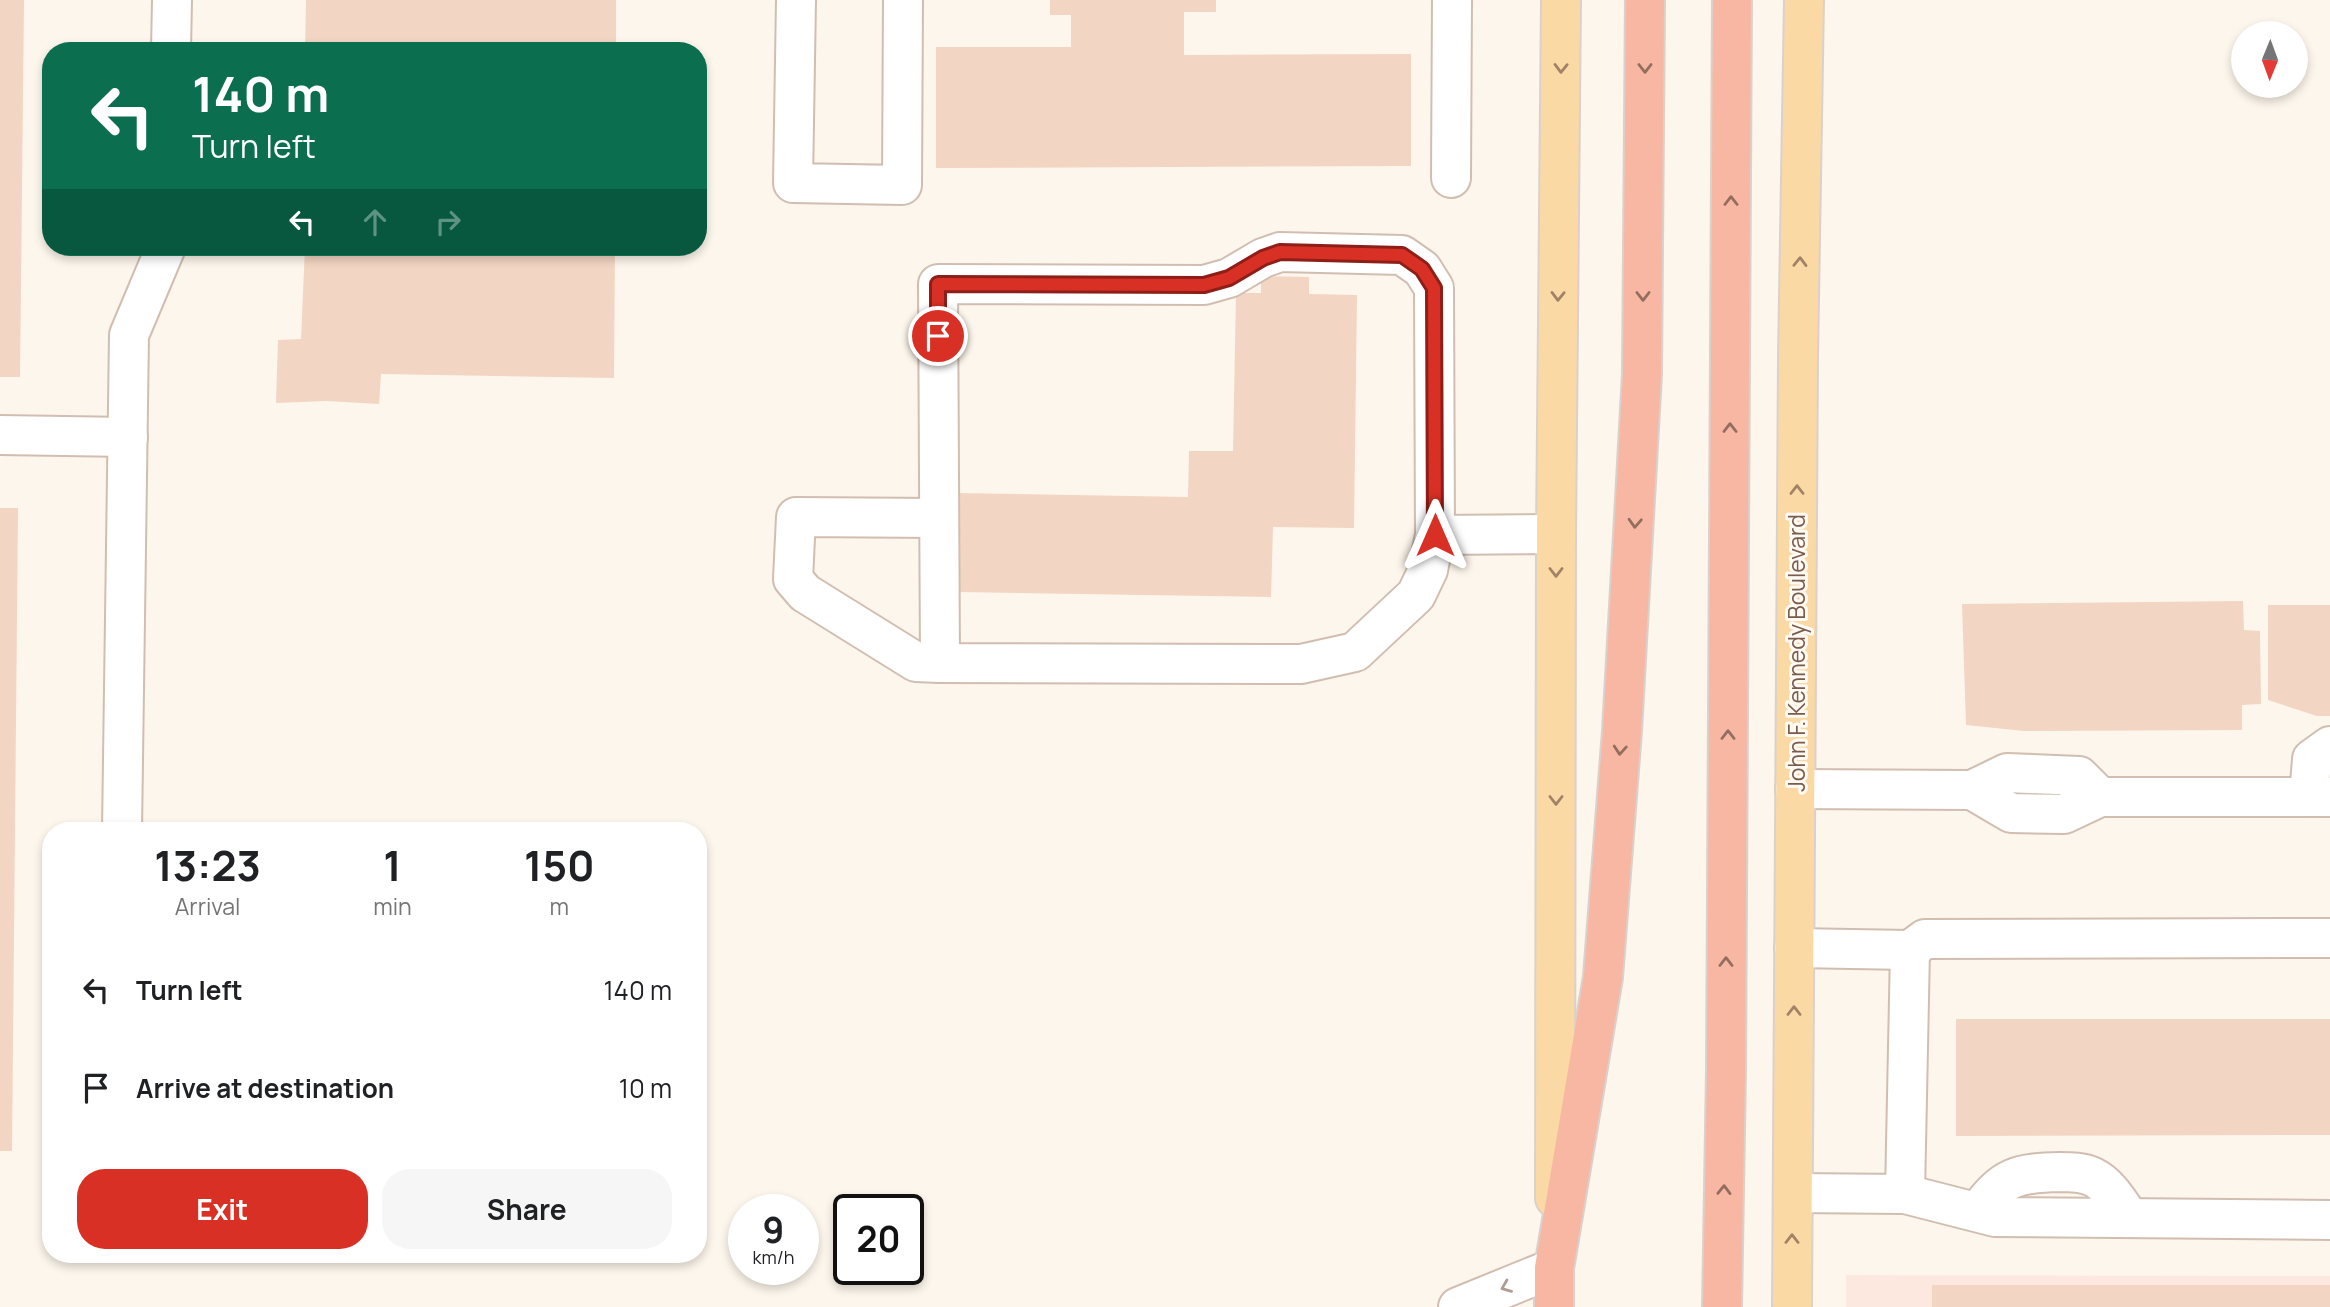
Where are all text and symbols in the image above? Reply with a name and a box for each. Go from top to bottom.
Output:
north arrow [2231,21,2308,98]
map controls [2231,21,2308,98]
text: 140 m [192,60,329,127]
one-way arrow [1553,63,1569,74]
one-way arrow [1637,63,1652,74]
icon: left [77,70,168,161]
text: Turn left [192,124,316,168]
one-way arrow [1723,195,1739,206]
icon: left [283,203,321,241]
icon: ahead [356,203,394,241]
icon: right [429,203,467,241]
one-way arrow [1792,257,1808,267]
one-way arrow [1551,290,1566,301]
one-way arrow [1635,291,1651,301]
pin [908,306,968,366]
icon: arrive [919,317,957,355]
one-way arrow [1722,423,1738,433]
one-way arrow [1789,484,1805,495]
position arrow [1398,498,1472,572]
street label: John F. Kennedy Boulevard [1780,514,1812,792]
one-way arrow [1628,518,1643,529]
one-way arrow [1548,567,1564,578]
one-way arrow [1720,729,1736,740]
one-way arrow [1613,745,1628,756]
one-way arrow [1548,794,1563,805]
text: 13:23 [154,836,261,894]
text: 1 [383,836,402,894]
text: 150 [524,836,595,894]
text: Arrival [175,890,240,922]
text: min [373,890,412,922]
text: m [550,890,569,922]
one-way arrow [1718,957,1734,967]
icon: left [77,971,115,1009]
text: Turn left [136,972,243,1008]
text: 140 m [603,972,672,1008]
one-way arrow [1786,1006,1802,1016]
icon: arrive [77,1069,115,1107]
text: Arrive at destination [136,1070,394,1106]
text: 10 m [619,1070,672,1106]
button: Exit [77,1169,368,1249]
button: Share [382,1169,672,1249]
one-way arrow [1716,1184,1732,1195]
speed limit sign: 20 [833,1194,924,1285]
text: 9 [763,1206,784,1254]
one-way arrow [1784,1233,1800,1244]
text: km/h [753,1245,794,1269]
one-way arrow [1501,1279,1513,1293]

